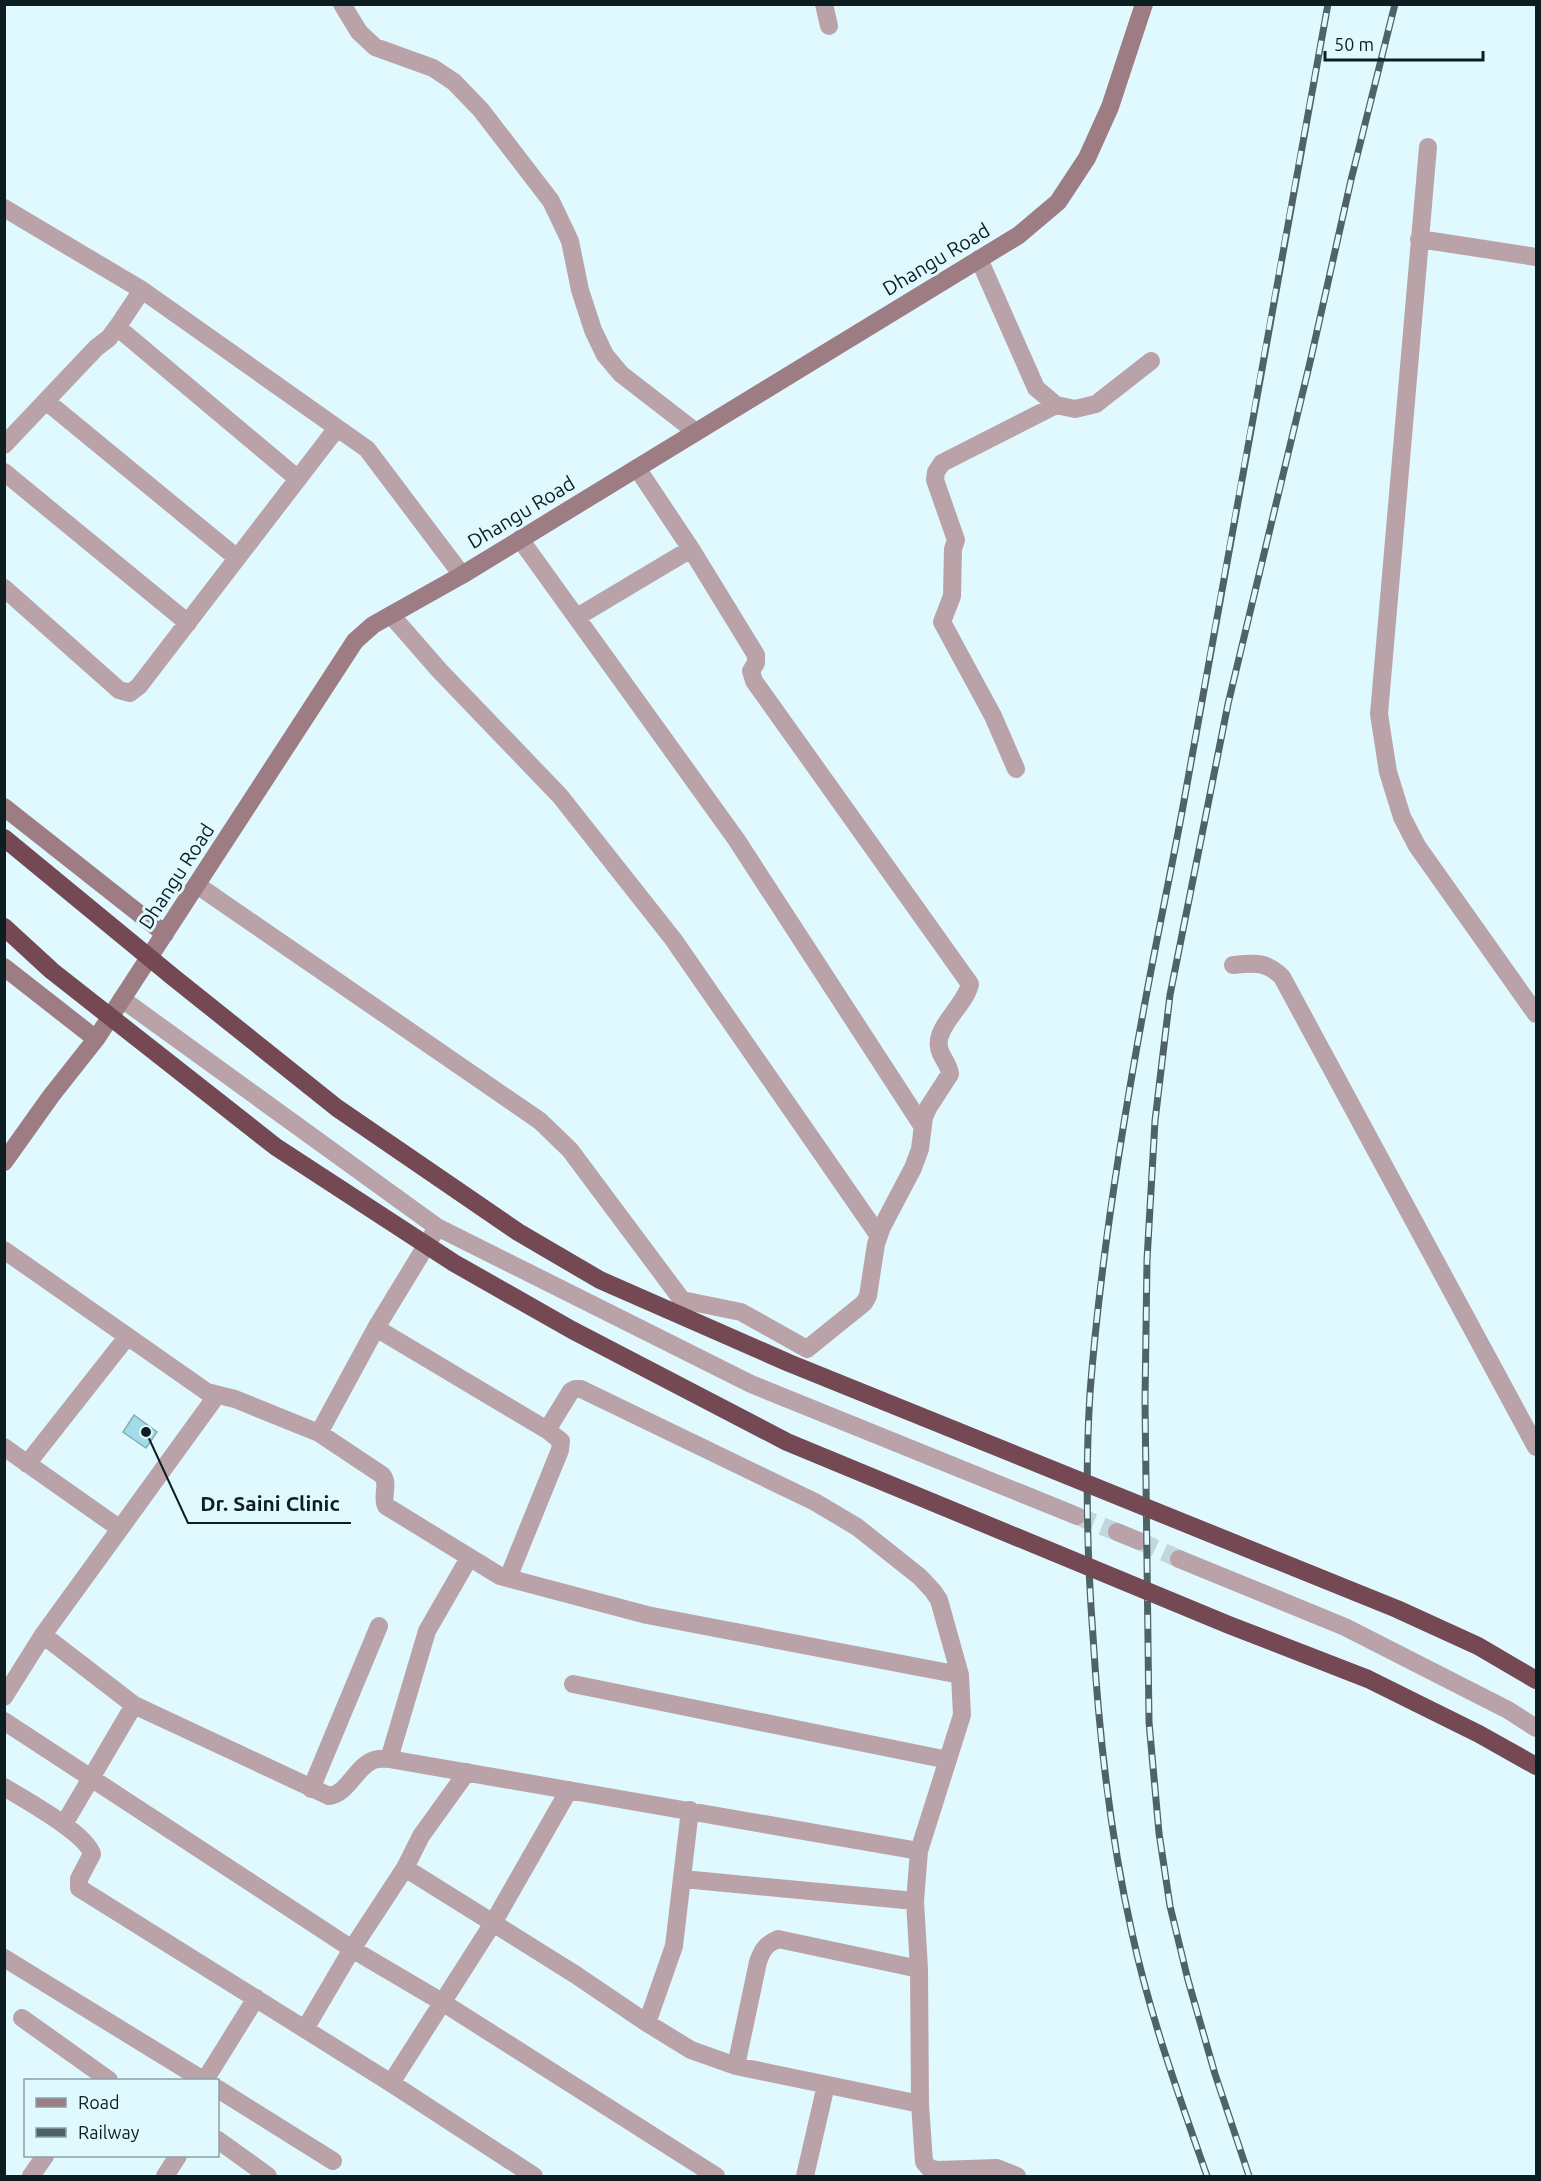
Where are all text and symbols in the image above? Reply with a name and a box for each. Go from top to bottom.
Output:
scale bar [1325,24,1482,62]
text: 50 m [1334,34,1374,54]
street label: Dhangu Road [878,218,994,300]
street label: Dhangu Road [463,471,579,553]
street label: Dhangu Road [133,819,219,933]
callout: Dr. Saini Clinic [188,1484,351,1523]
text: Dr. Saini Clinic [200,1491,340,1515]
legend [24,2079,219,2157]
text: Road [78,2092,120,2112]
text: Railway [78,2122,140,2142]

